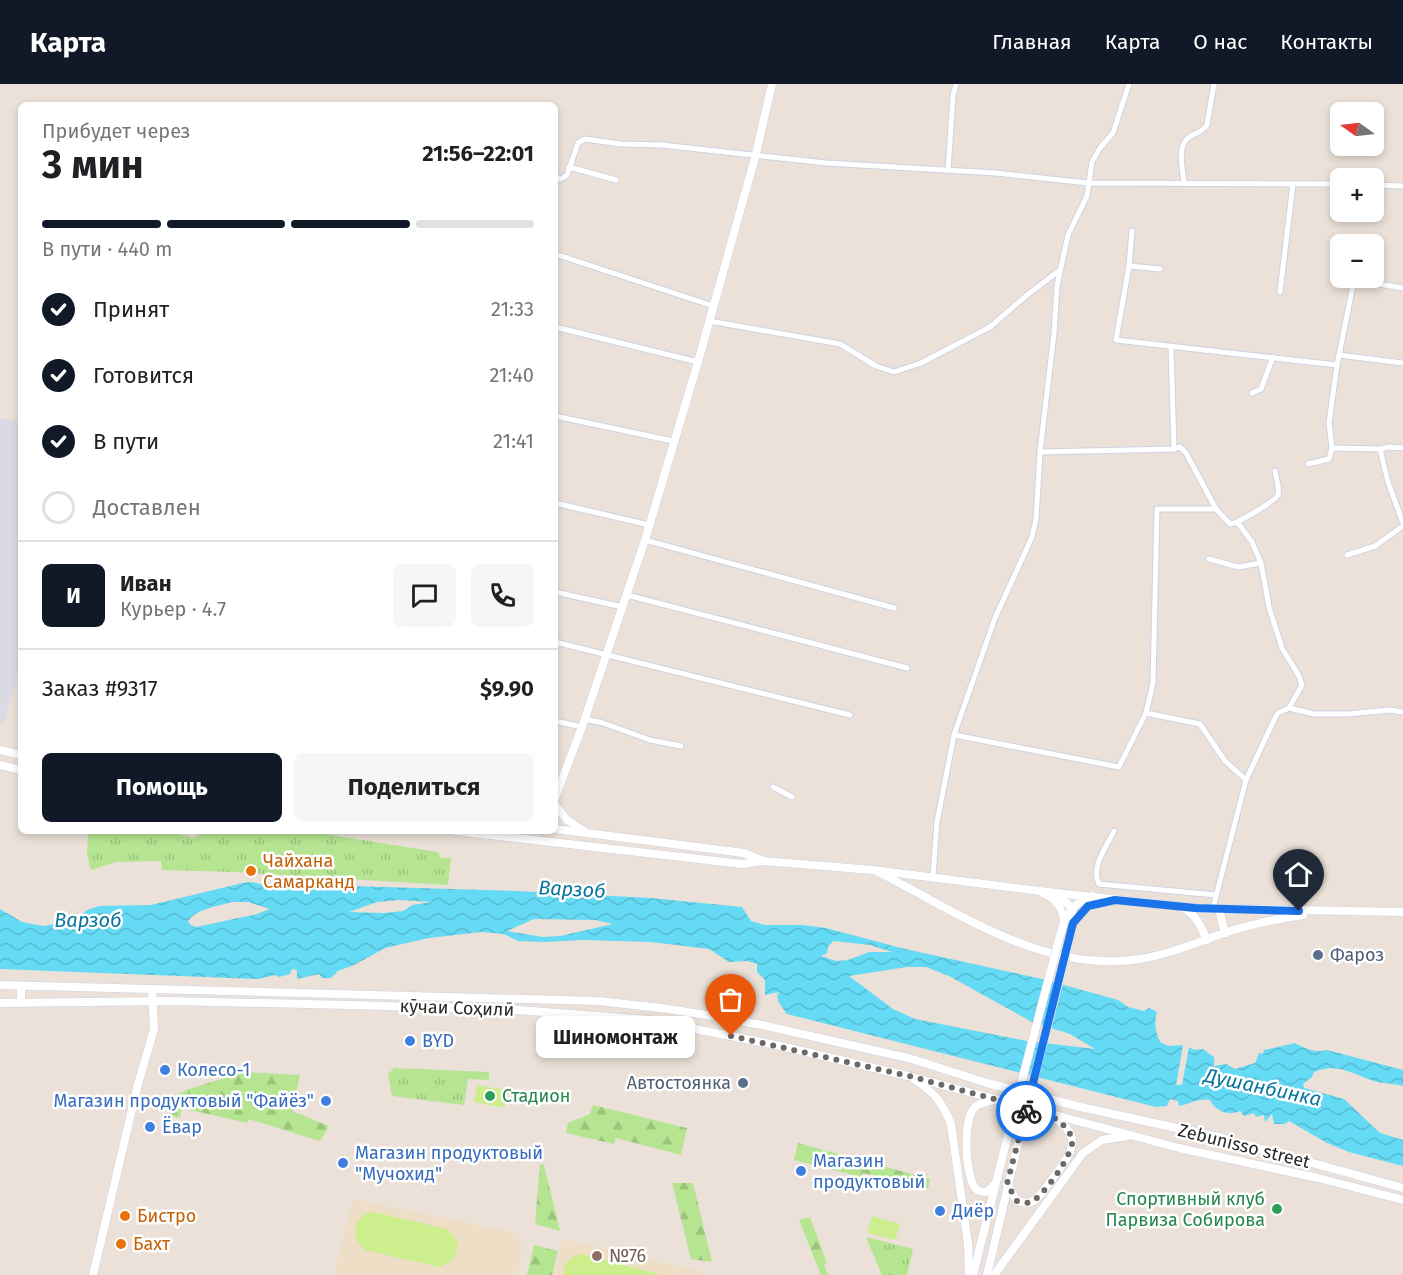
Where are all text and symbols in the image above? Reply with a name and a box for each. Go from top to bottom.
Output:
text: Карта [30,26,106,59]
text: Главная [992,29,1072,55]
text: Карта [1105,29,1160,55]
text: О нас [1193,29,1247,55]
text: Контакты [1280,29,1373,55]
north arrow [1330,102,1384,156]
map controls [1330,102,1384,288]
text: Прибудет через [42,119,191,143]
text: 21:56–22:01 [422,140,534,167]
text: 3 мин [42,142,144,188]
button: + [1330,168,1384,222]
button: − [1330,234,1384,288]
text: В пути · 440 m [42,237,172,261]
icon: check [42,293,75,326]
text: Принят [93,296,169,323]
text: 21:33 [491,297,534,321]
icon: check [42,359,75,392]
text: Готовится [93,362,194,389]
text: 21:40 [489,363,534,387]
icon: check [42,425,75,458]
text: В пути [93,428,159,455]
text: 21:41 [493,429,534,453]
text: Доставлен [93,494,201,521]
button: chat [393,564,456,627]
button: phone [471,564,534,627]
text: Иван [120,570,172,597]
text: И [66,582,81,609]
text: Курьер · 4.7 [120,597,226,621]
text: Заказ #9317 [42,675,158,702]
text: $9.90 [480,675,534,702]
button: Помощь [42,753,282,822]
button: Поделиться [294,753,534,822]
pin [1273,849,1324,911]
place label: Чайхана Самарканд [263,850,355,893]
icon: home [1282,858,1315,891]
marker: Чайхана Самарканд [244,864,258,878]
water label: Варзоб [538,875,606,903]
water label: Варзоб [54,908,122,932]
place label: Фароз [1330,944,1384,966]
marker: Фароз [1311,948,1325,962]
pin [705,974,756,1036]
icon: bag [714,983,747,1016]
street label: кӯчаи Соҳилӣ [399,995,515,1021]
callout: Шиномонтаж [536,1015,695,1057]
text: Шиномонтаж [553,1025,678,1049]
place label: BYD [422,1030,454,1052]
marker: BYD [403,1034,417,1048]
place label: Колесо-1 [177,1059,250,1081]
marker: Колесо-1 [158,1063,172,1077]
water label: Душанбинка [1201,1063,1323,1111]
place label: Автостоянка [627,1072,731,1094]
marker: Автостоянка [736,1076,750,1090]
courier [996,1081,1056,1141]
place label: Стадион [502,1085,570,1107]
marker: Стадион [483,1089,497,1103]
place label: Магазин продуктовый "Файёз" [54,1090,314,1112]
marker: Магазин продуктовый "Файёз" [319,1094,333,1108]
icon: bike [1010,1095,1043,1128]
place label: Ёвар [162,1116,202,1138]
street label: Zebunisso street [1176,1119,1313,1173]
marker: Ёвар [143,1120,157,1134]
place label: Магазин продуктовый "Мучохид" [355,1142,543,1185]
place label: Магазин продуктовый [813,1150,925,1193]
marker: Магазин продуктовый "Мучохид" [336,1156,350,1170]
marker: Магазин продуктовый [794,1164,808,1178]
place label: Спортивный клуб Парвиза Собирова [1106,1188,1265,1231]
place label: Диёр [951,1200,994,1222]
marker: Спортивный клуб Парвиза Собирова [1270,1202,1284,1216]
marker: Диёр [933,1204,947,1218]
place label: Бистро [137,1205,196,1227]
marker: Бистро [118,1209,132,1223]
place label: Бахт [133,1233,171,1255]
marker: Бахт [114,1237,128,1251]
place label: №76 [609,1245,646,1267]
marker: №76 [590,1249,604,1263]

